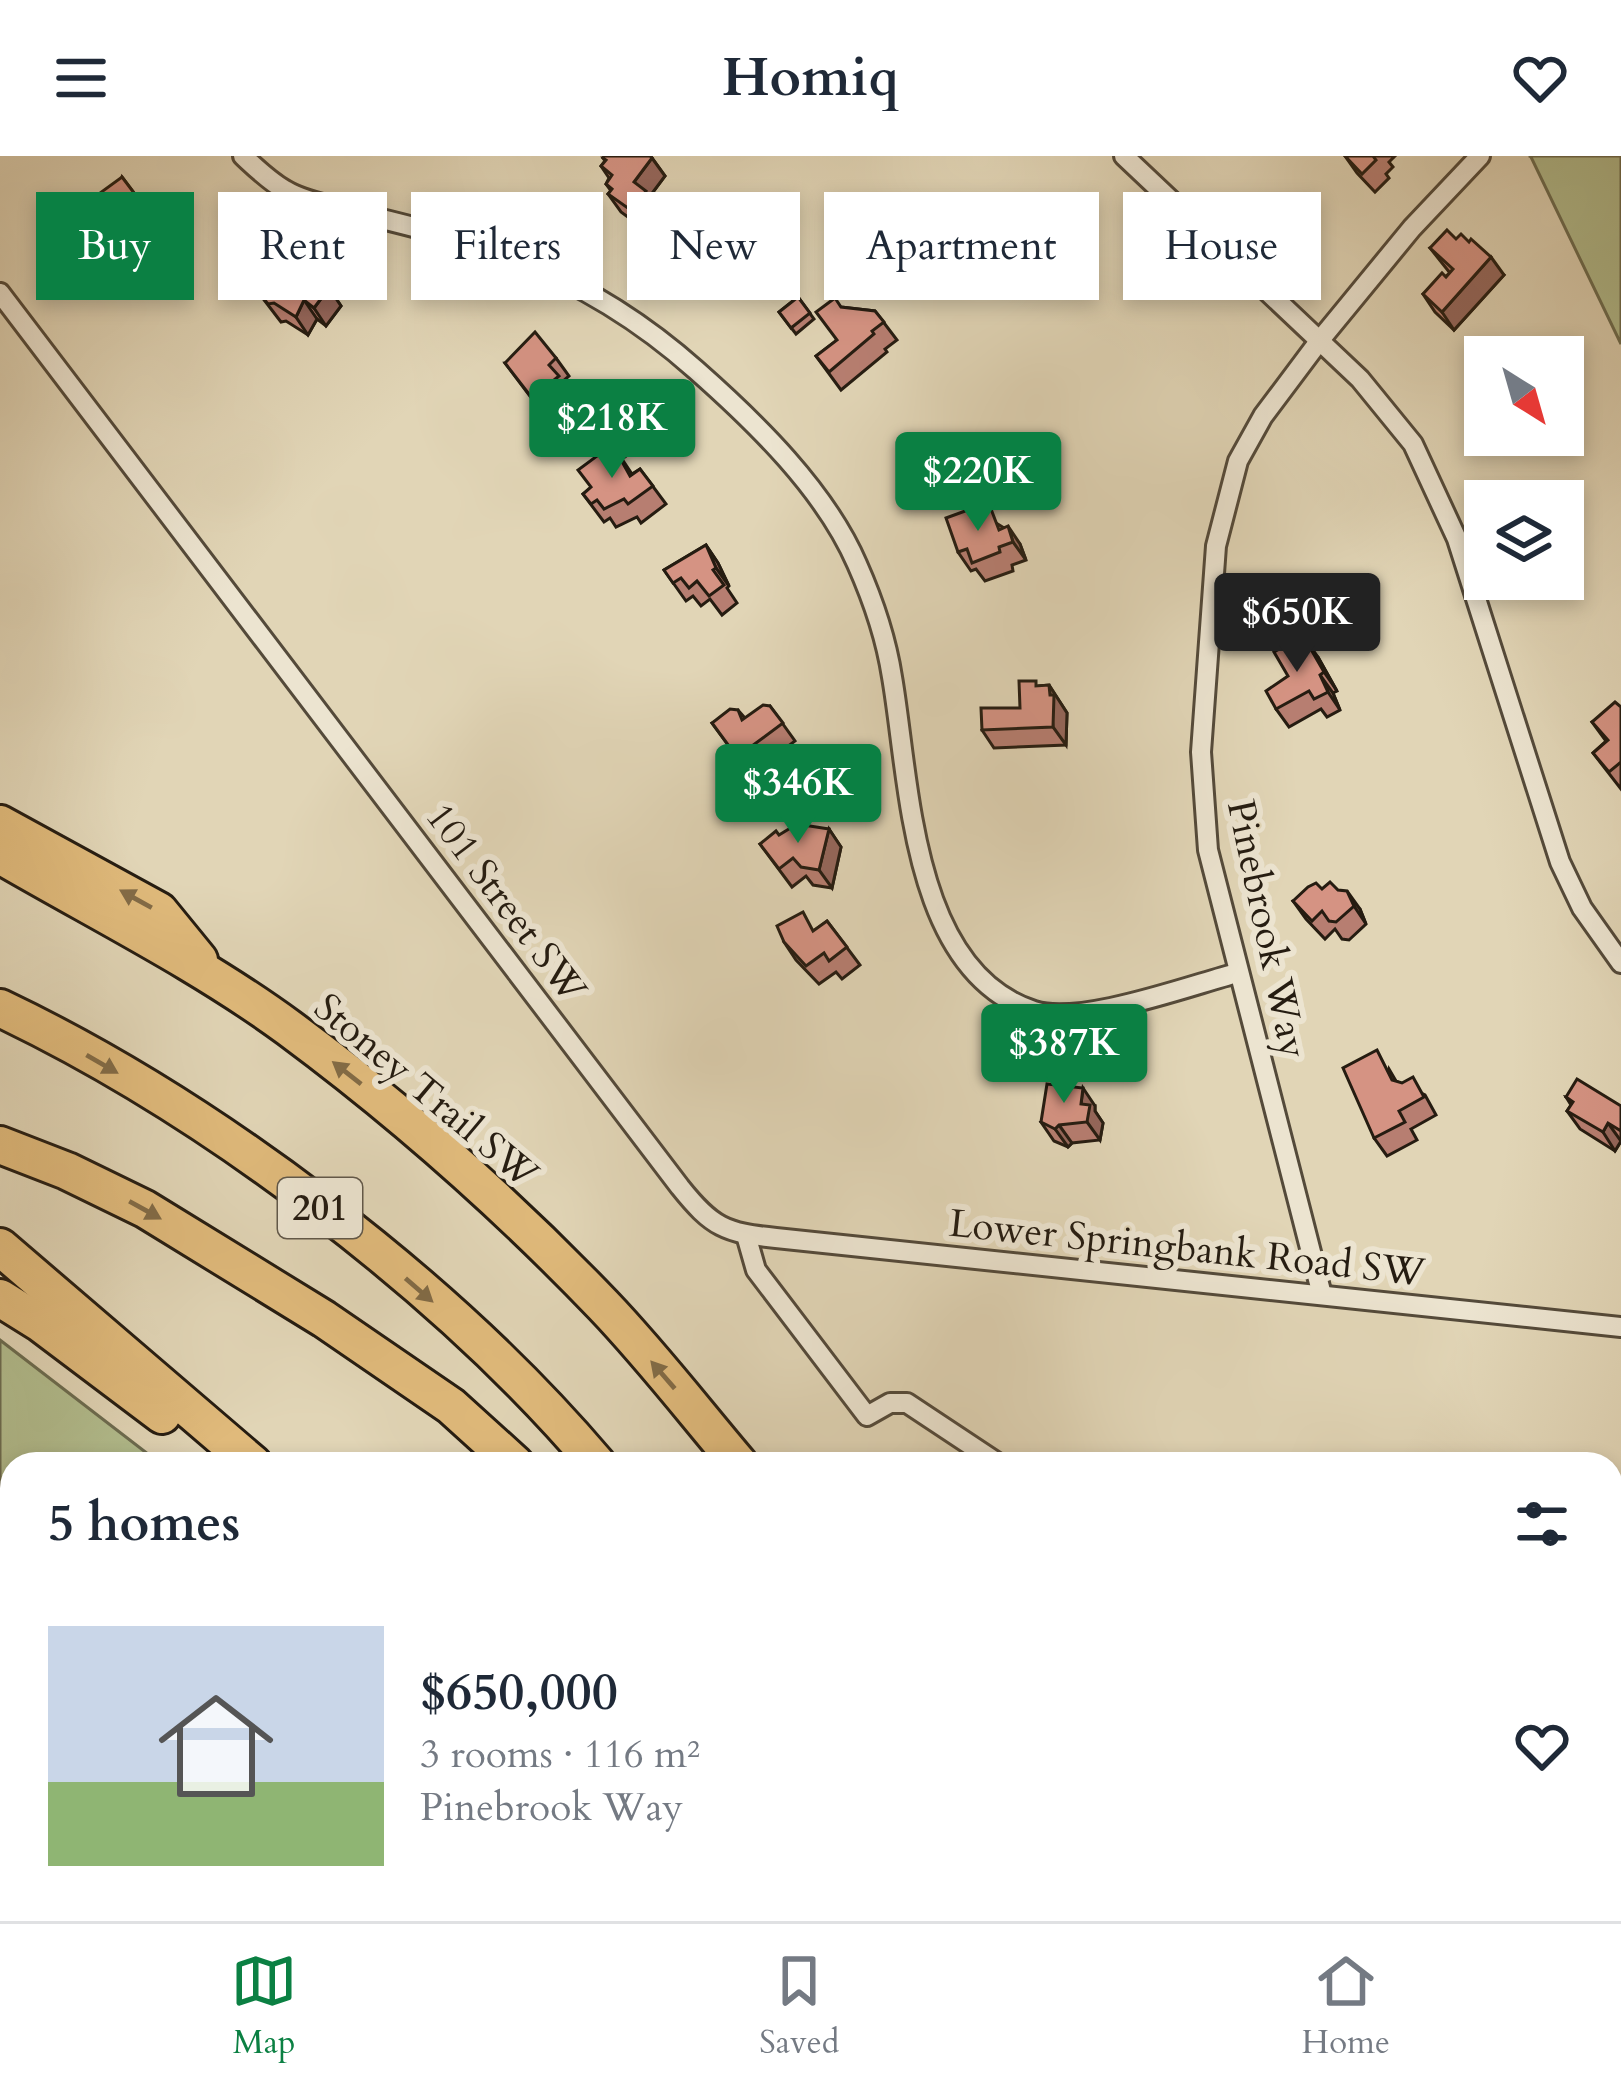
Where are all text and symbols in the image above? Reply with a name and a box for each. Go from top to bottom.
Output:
text: Homiq [722,42,899,115]
icon: menu [48,45,114,111]
icon: heart [1507,45,1573,111]
chip: Buy [36,192,194,300]
chip: Rent [218,192,387,300]
chip: Filters [411,192,603,300]
chip: New [627,192,800,300]
chip: Apartment [824,192,1099,300]
chip: House [1123,192,1321,300]
north arrow [1464,336,1584,456]
map controls [1464,336,1584,600]
pin: $218K [528,379,696,481]
text: $218K [556,391,668,444]
pin: $220K [894,432,1062,534]
text: $220K [922,444,1034,497]
button: layers [1464,480,1584,600]
pin: $650K [1213,573,1381,675]
text: $650K [1241,585,1353,638]
pin: $346K [714,744,882,846]
text: $346K [742,756,854,809]
street label: 101 Street SW [413,792,599,1014]
street label: Pinebrook Way [1214,795,1320,1064]
one-way arrow [120,889,153,910]
street label: Stoney Trail SW [303,981,549,1201]
pin: $387K [980,1004,1148,1106]
text: $387K [1008,1016,1120,1069]
one-way arrow [85,1053,119,1074]
one-way arrow [331,1061,363,1086]
road number: 201 [278,1178,362,1238]
street label: Lower Springbank Road SW [947,1197,1427,1299]
one-way arrow [127,1199,162,1220]
one-way arrow [405,1276,434,1303]
one-way arrow [650,1360,677,1390]
text: 5 homes [48,1489,240,1559]
icon: filters [1509,1491,1575,1557]
text: $650,000 [420,1658,618,1728]
icon: home [144,1674,288,1818]
icon: heart [1509,1713,1575,1779]
text: 3 rooms · 116 m² [420,1728,700,1781]
text: Pinebrook Way [420,1781,683,1834]
tab: Map [231,1948,297,2065]
tab: Saved [759,1948,839,2065]
tab: Home [1302,1948,1390,2065]

